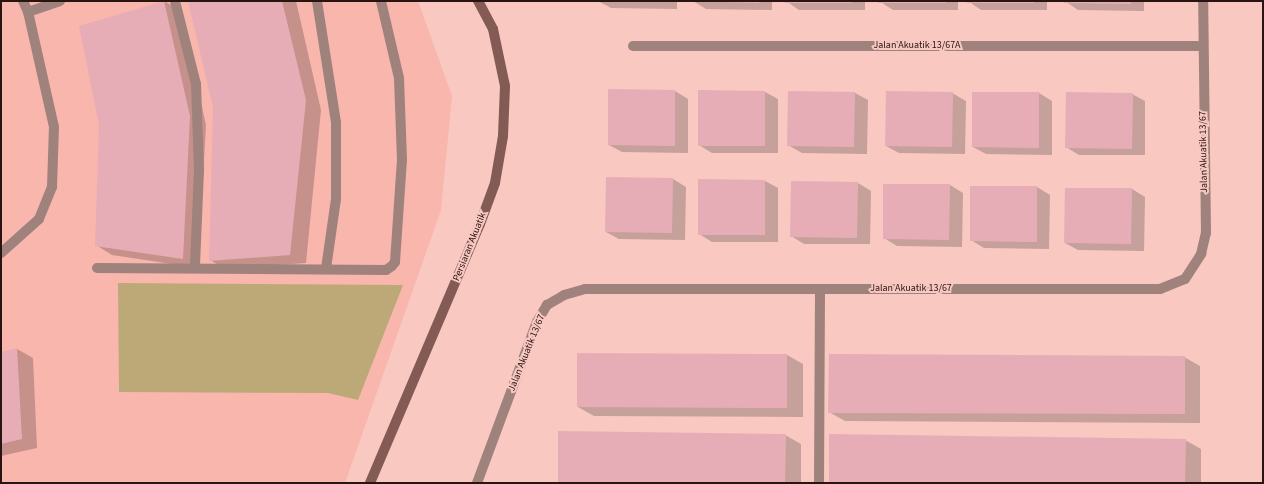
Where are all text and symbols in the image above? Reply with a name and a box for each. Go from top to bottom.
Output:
street label: Jalan Akuatik 13/67A [873,40,961,52]
street label: Jalan Akuatik 13/67 [1197,111,1211,193]
street label: Persiaran Akuatik [451,211,489,283]
street label: Jalan Akuatik 13/67 [870,283,952,295]
street label: Jalan Akuatik 13/67 [506,313,548,393]

